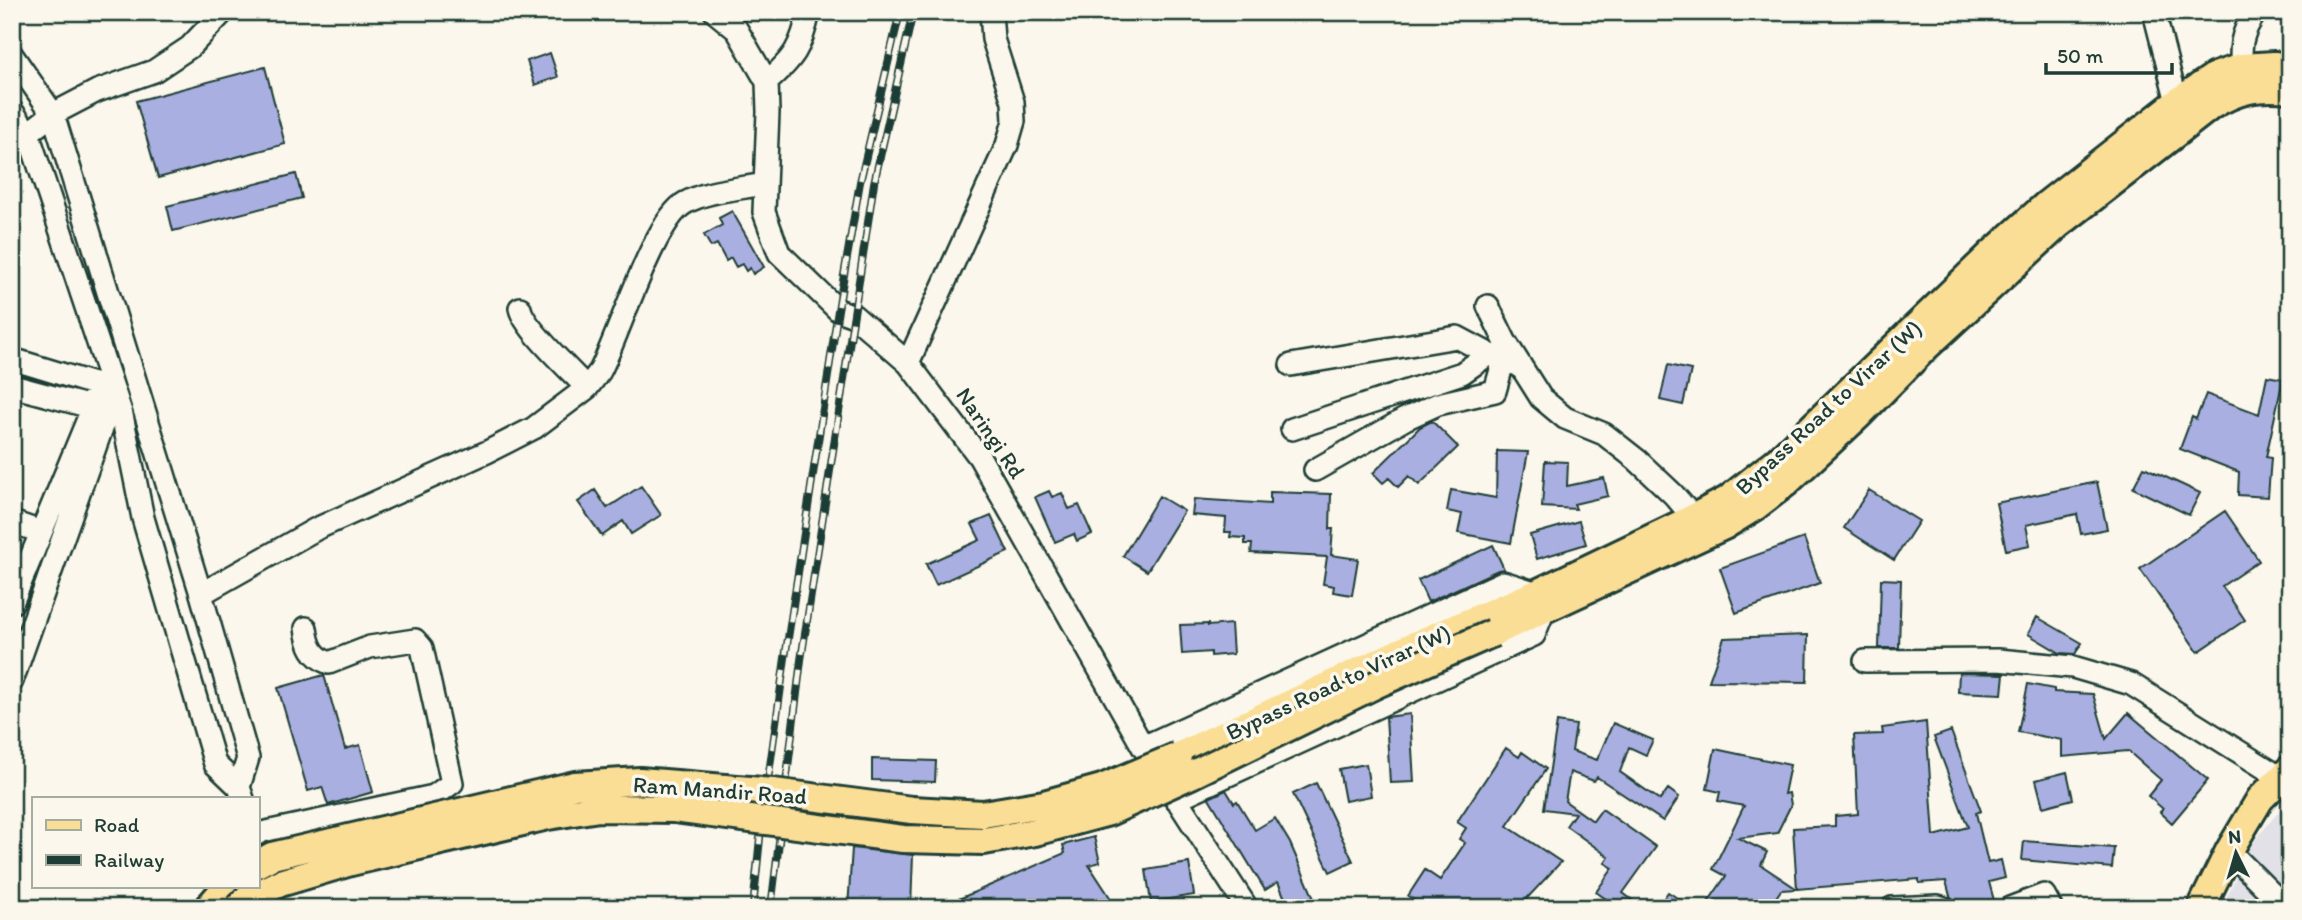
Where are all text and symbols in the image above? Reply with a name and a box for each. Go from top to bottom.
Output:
scale bar [2046,32,2172,76]
text: 50 m [2057,43,2104,68]
street label: Bypass Road to Virar (W) [1729,313,1927,501]
street label: Naringi Rd [950,382,1032,484]
street label: Bypass Road to Virar (W) [1221,618,1455,746]
street label: Ram Mandir Road [632,770,808,810]
legend [32,797,259,888]
text: Road [94,812,140,837]
north arrow [2200,818,2270,888]
text: N [2227,825,2242,849]
text: Railway [94,847,164,872]

